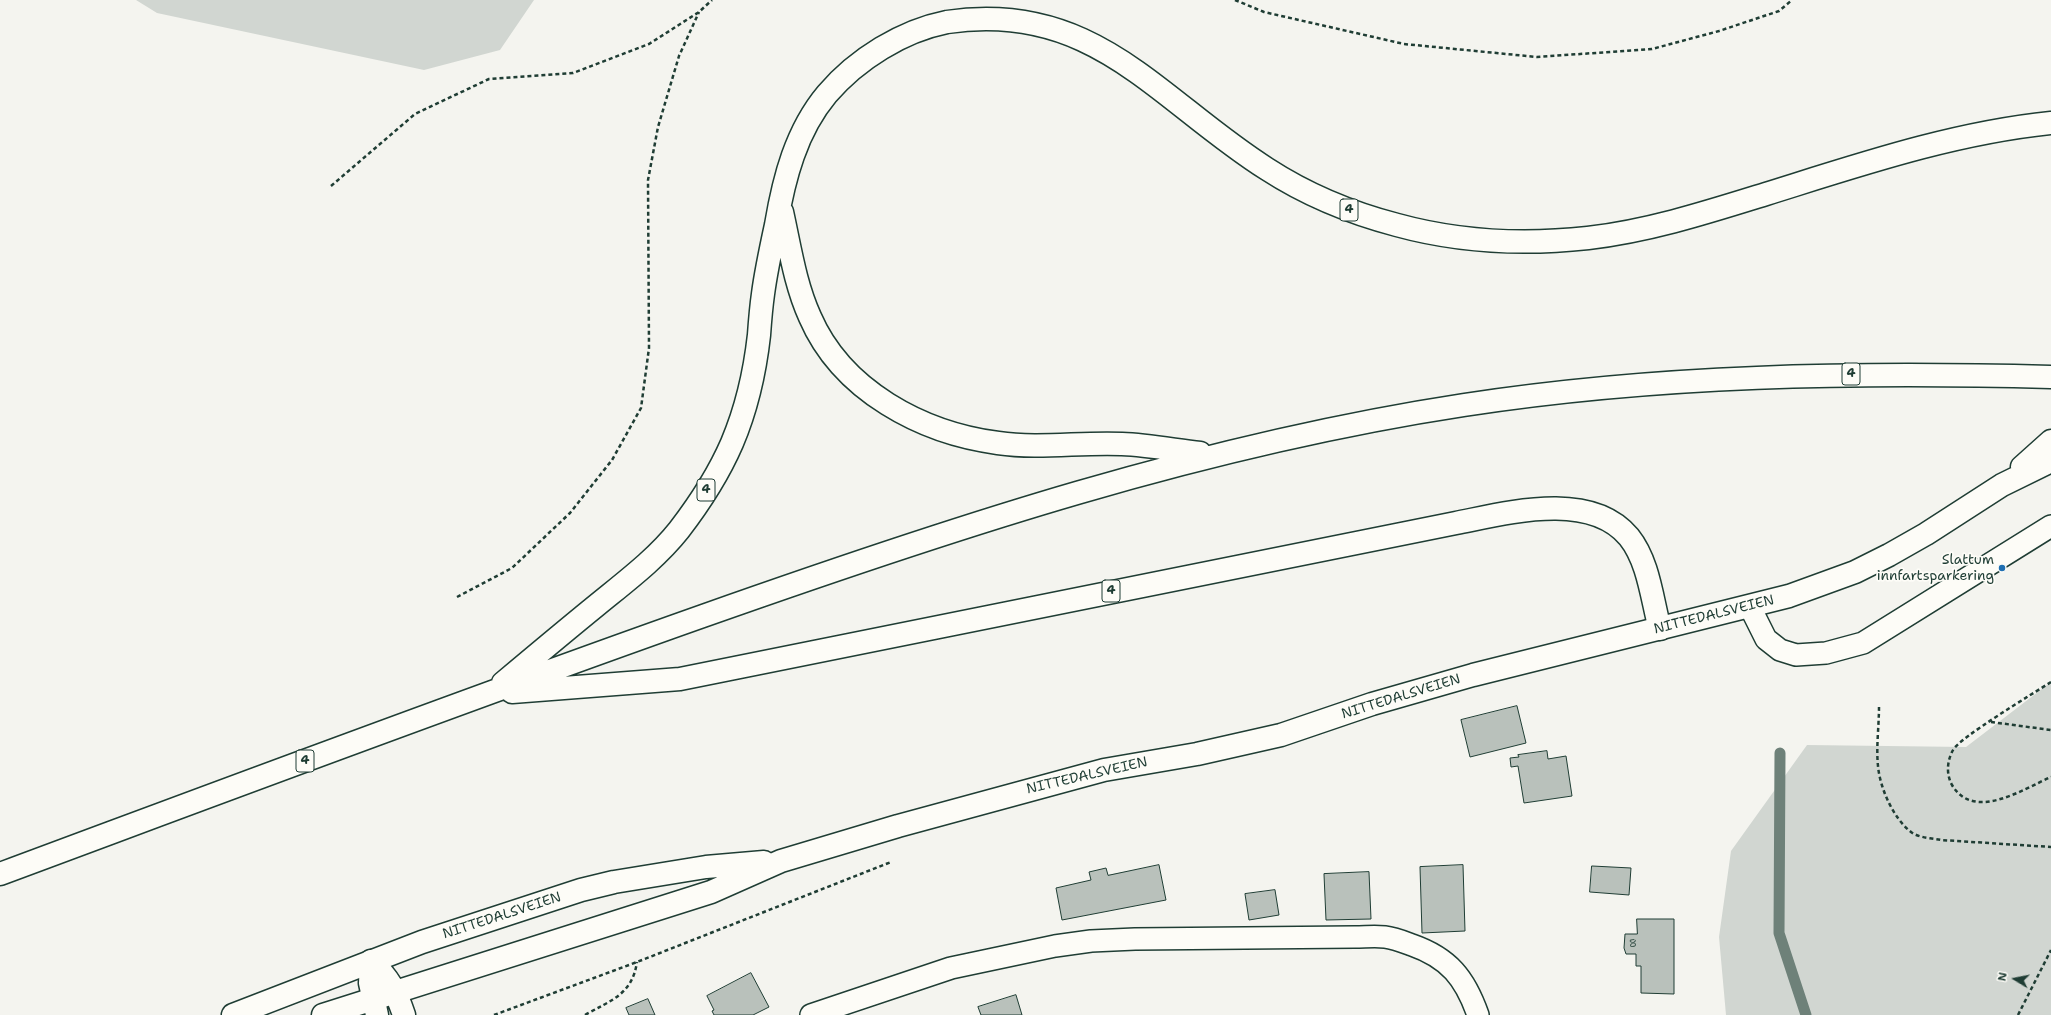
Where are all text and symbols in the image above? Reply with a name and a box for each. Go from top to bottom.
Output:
road number: 4 [1340,199,1358,221]
road number: 4 [1842,363,1860,385]
road number: 4 [697,479,715,501]
place label: Slattum innfartsparkering [1877,552,1994,584]
marker: Slattum innfartsparkering [1997,563,2007,573]
road number: 4 [1102,580,1120,602]
street label: NITTEDALSVEIEN [1652,592,1776,638]
street label: NITTEDALSVEIEN [1339,671,1463,723]
road number: 4 [296,750,314,772]
street label: NITTEDALSVEIEN [1025,754,1149,798]
street label: NITTEDALSVEIEN [441,889,563,943]
house number: 8 [1629,937,1637,951]
north arrow [1995,959,2035,999]
text: N [1995,971,2011,982]

